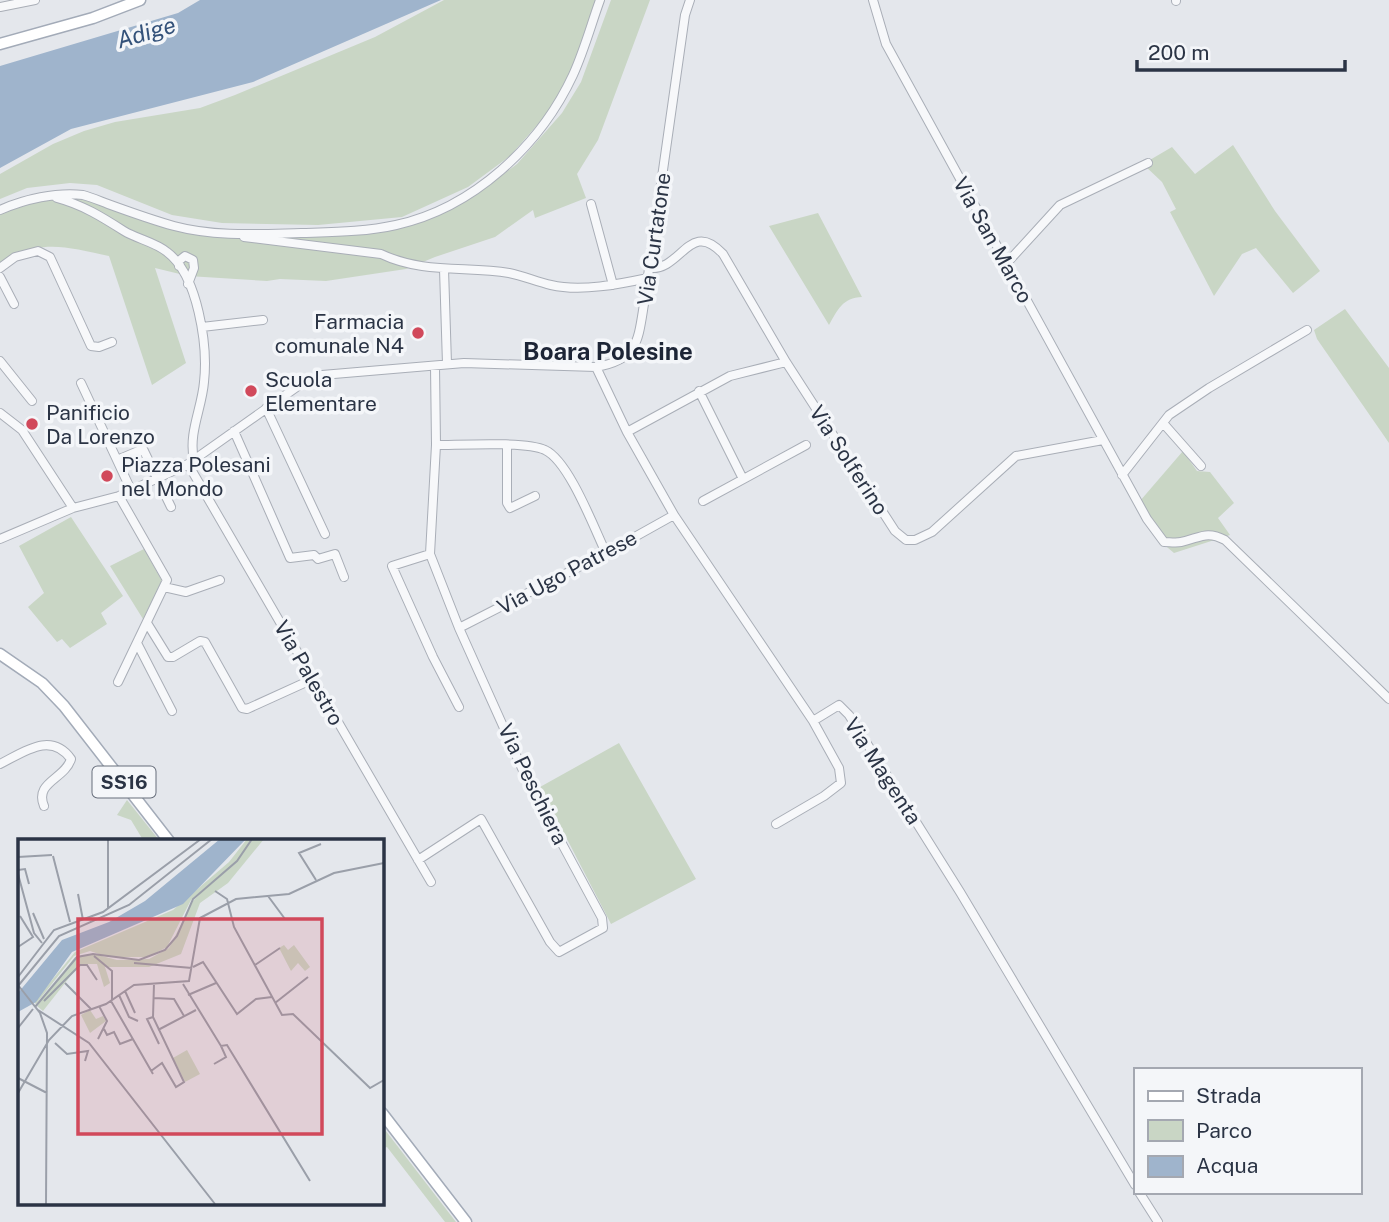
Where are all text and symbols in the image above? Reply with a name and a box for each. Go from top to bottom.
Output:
water label: Adige [113,11,179,53]
scale bar [1137,28,1345,72]
text: 200 m [1148,40,1209,65]
street label: Via Curtatone [632,171,676,307]
street label: Via San Marco [948,173,1038,307]
place label: Farmacia comunale N4 [275,309,404,358]
marker: Farmacia comunale N4 [410,325,426,341]
district label: Boara Polesine [523,337,693,365]
place label: Scuola Elementare [265,367,377,416]
marker: Scuola Elementare [243,383,259,399]
place label: Panificio Da Lorenzo [46,400,155,449]
street label: Via Solferino [804,401,894,519]
marker: Panificio Da Lorenzo [24,416,40,432]
place label: Piazza Polesani nel Mondo [121,452,271,501]
marker: Piazza Polesani nel Mondo [99,468,115,484]
street label: Via Ugo Patrese [493,525,641,619]
street label: Via Palestro [269,616,349,730]
street label: Via Magenta [839,713,927,829]
street label: Via Peschiera [493,719,573,849]
road number: SS16 [92,766,156,797]
inset map [18,839,383,1204]
legend [1134,1068,1361,1194]
text: Strada [1196,1083,1261,1108]
text: Parco [1196,1118,1252,1143]
text: Acqua [1196,1153,1258,1178]

